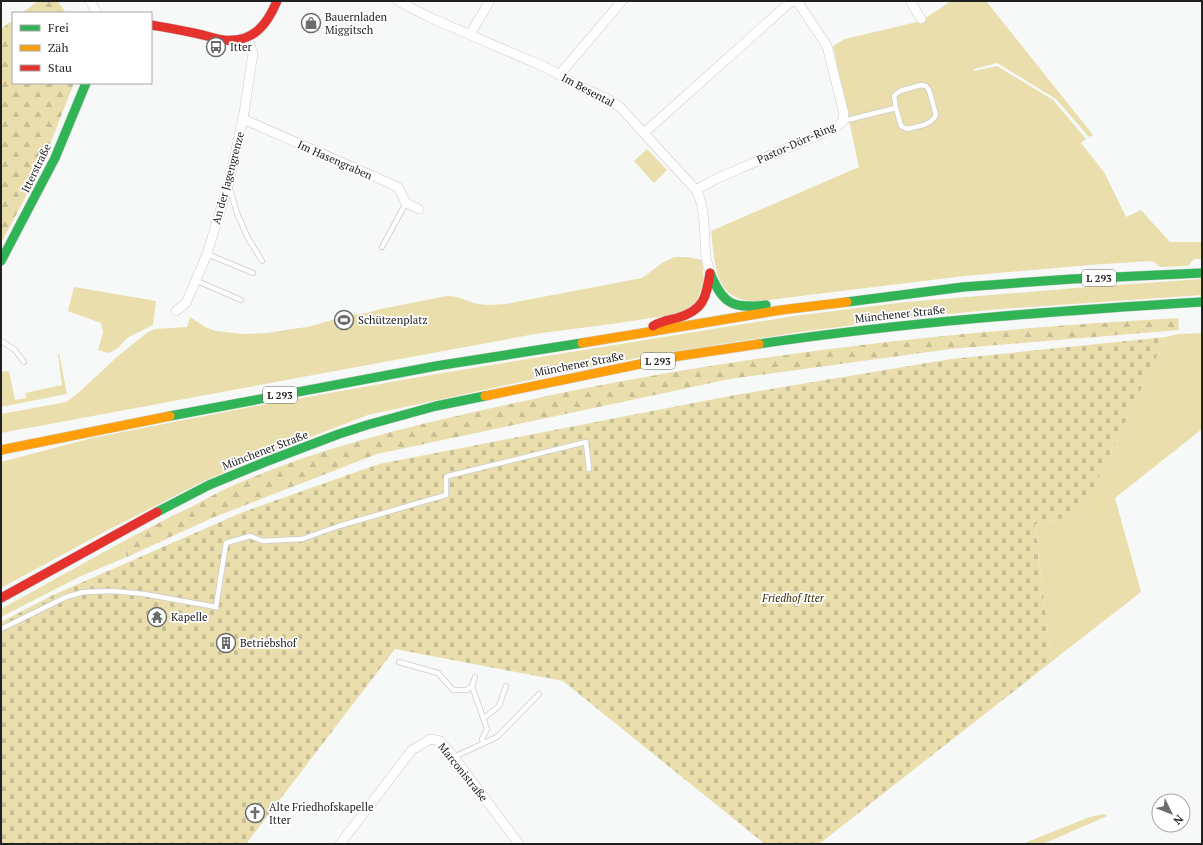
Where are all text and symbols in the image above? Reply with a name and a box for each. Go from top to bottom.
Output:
place label: Bauernladen Miggitsch [325,10,387,37]
legend [12,12,152,84]
shop icon: Bauernladen Miggitsch [300,12,322,34]
text: Frei [48,20,69,35]
bus stop icon: Itter [205,36,227,58]
text: Zäh [48,40,68,55]
place label: Itter [230,40,253,54]
text: Stau [48,60,72,75]
street label: Im Besental [559,70,617,110]
street label: Pastor-Dörr-Ring [754,119,838,167]
street label: An der Jagengrenze [209,130,247,226]
street label: Im Hasengraben [296,137,375,183]
street label: Itterstraße [18,141,54,195]
road number: L 293 [1082,270,1116,286]
street label: Münchener Straße [854,302,946,326]
sports icon: Schützenplatz [333,309,355,331]
place label: Schützenplatz [358,313,428,327]
street label: Münchener Straße [533,348,625,380]
road number: L 293 [641,353,675,369]
road number: L 293 [263,387,297,403]
street label: Münchener Straße [220,427,310,473]
park label: Friedhof Itter [761,591,825,605]
temple icon: Kapelle [146,606,168,628]
place label: Kapelle [171,610,208,624]
building icon: Betriebshof [215,632,237,654]
place label: Betriebshof [240,636,298,650]
street label: Marconistraße [435,740,491,804]
north arrow [1151,793,1191,833]
place label: Alte Friedhofskapelle Itter [269,800,374,827]
church icon: Alte Friedhofskapelle Itter [244,802,266,824]
text: N [1170,812,1186,828]

